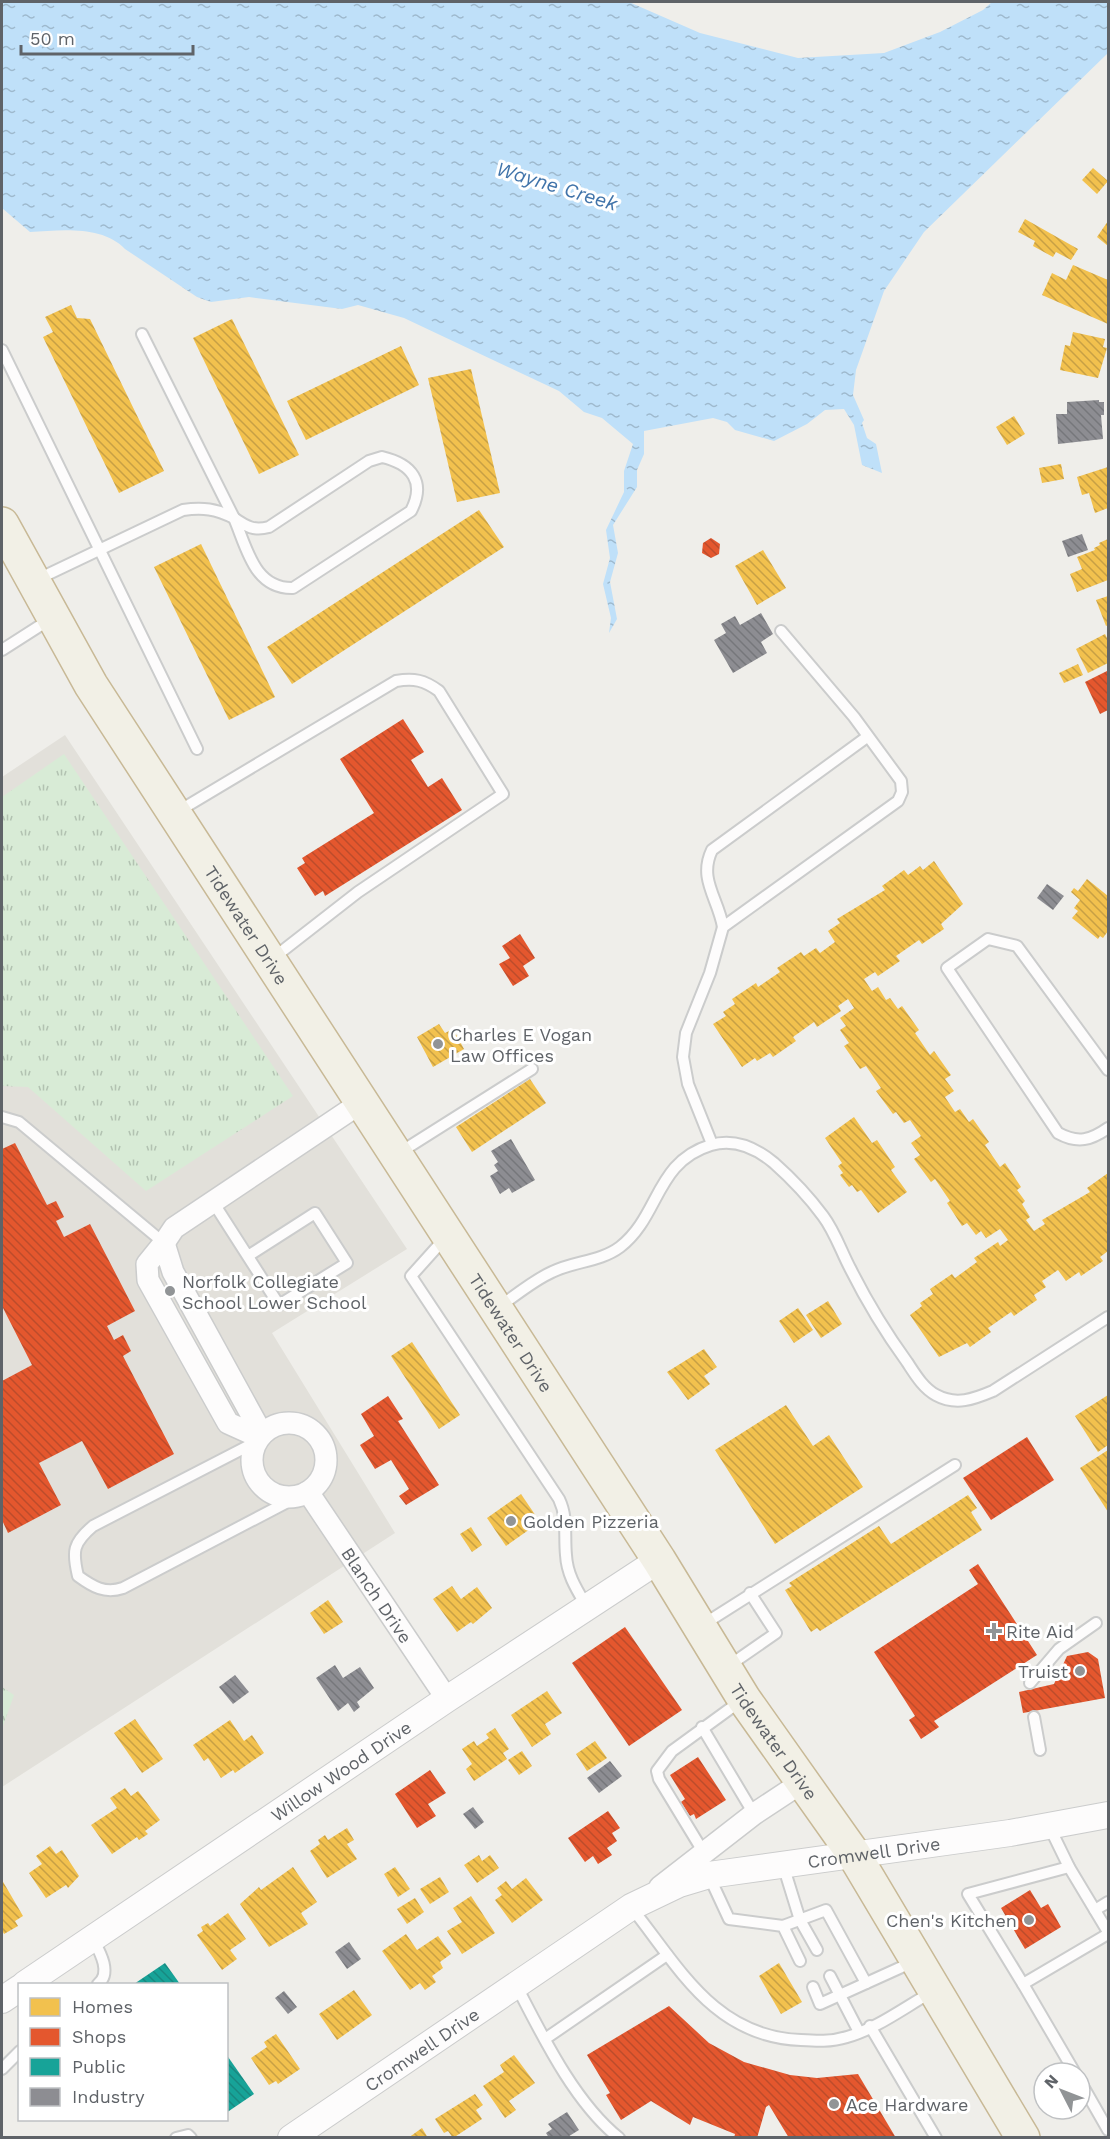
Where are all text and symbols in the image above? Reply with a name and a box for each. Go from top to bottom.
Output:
scale bar [21,18,194,56]
text: 50 m [30,28,75,49]
water label: Wayne Creek [494,156,621,216]
street label: Tidewater Drive [201,862,293,988]
place label: Charles E Vogan Law Offices [450,1024,592,1066]
marker: Charles E Vogan Law Offices [431,1037,445,1051]
street label: Tidewater Drive [465,1269,558,1396]
place label: Norfolk Collegiate School Lower School [182,1271,367,1313]
marker: Norfolk Collegiate School Lower School [163,1284,177,1298]
place label: Golden Pizzeria [523,1511,659,1532]
marker: Golden Pizzeria [504,1514,518,1528]
street label: Blanch Drive [338,1543,417,1647]
place label: Rite Aid [1006,1621,1074,1642]
marker: Rite Aid [987,1624,1001,1638]
place label: Truist [1018,1661,1068,1682]
marker: Truist [1073,1664,1087,1678]
street label: Tidewater Drive [726,1679,822,1804]
street label: Willow Wood Drive [267,1716,415,1826]
street label: Cromwell Drive [806,1832,941,1872]
place label: Chen's Kitchen [886,1910,1017,1931]
marker: Chen's Kitchen [1022,1913,1036,1927]
legend [18,1983,228,2121]
text: Homes [72,1996,133,2017]
street label: Cromwell Drive [360,2003,483,2095]
text: Shops [72,2026,126,2047]
text: Public [72,2056,126,2077]
north arrow [1032,2061,1092,2121]
text: N [1040,2071,1062,2092]
text: Industry [72,2086,145,2107]
place label: Ace Hardware [846,2094,968,2115]
marker: Ace Hardware [827,2097,841,2111]

